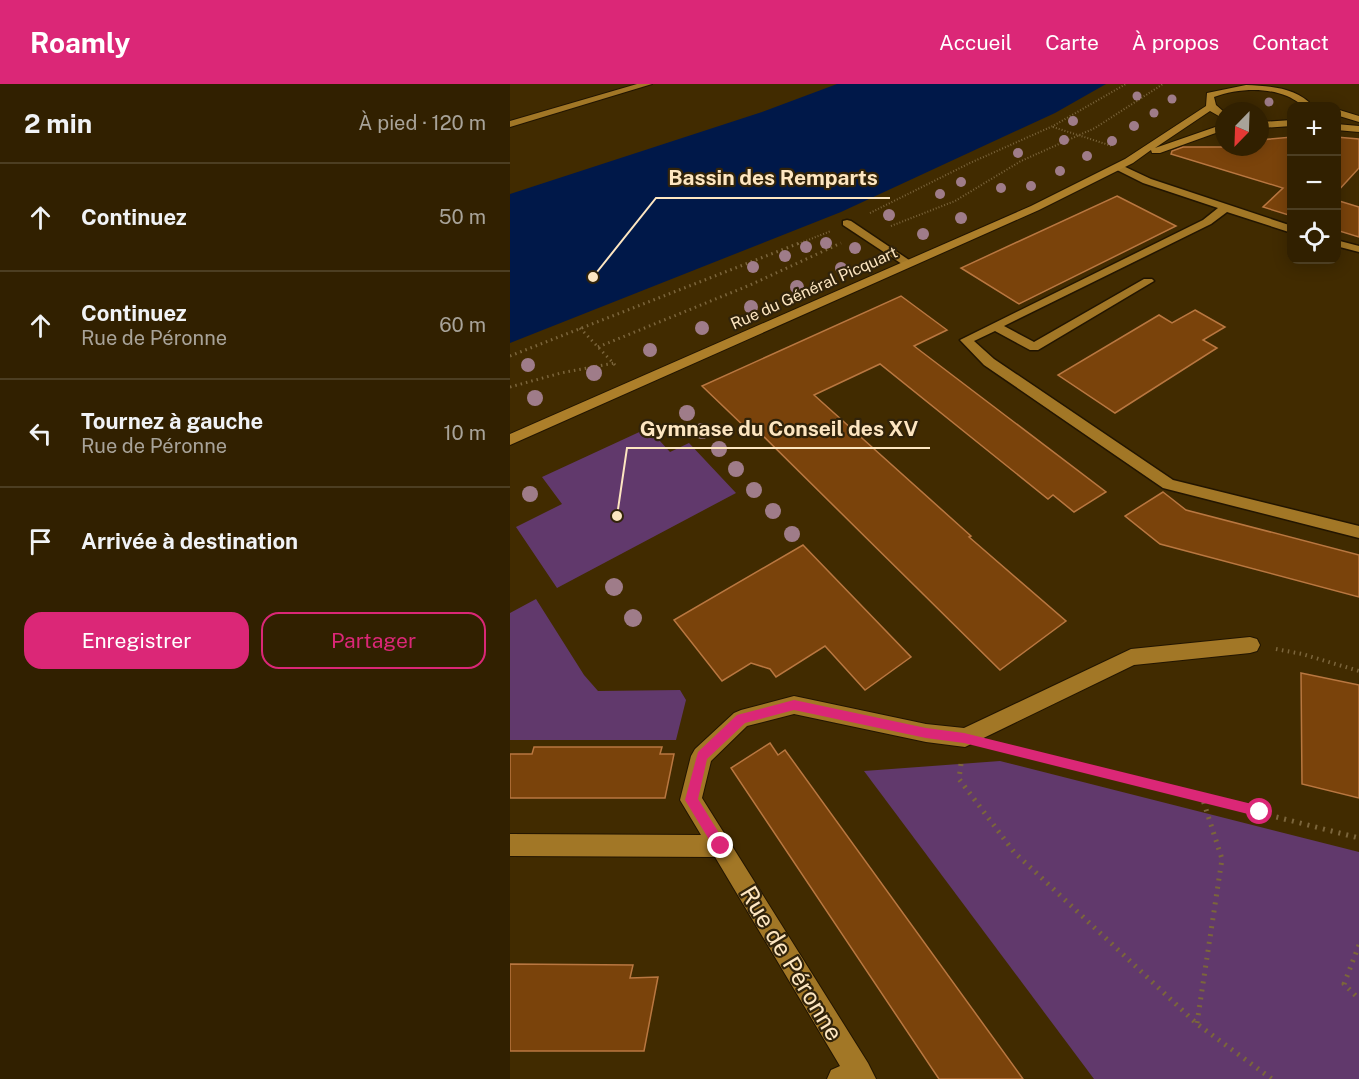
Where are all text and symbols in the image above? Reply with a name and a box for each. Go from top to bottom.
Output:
text: Roamly [30,26,130,59]
text: Accueil [939,30,1012,55]
text: Carte [1045,30,1099,55]
text: À propos [1132,30,1219,55]
text: Contact [1252,30,1329,55]
north arrow [1215,102,1269,156]
map controls [1287,102,1341,264]
button: + [1287,102,1341,156]
text: 2 min [24,108,92,139]
text: À pied · 120 m [358,111,486,135]
button: − [1287,156,1341,210]
callout: Bassin des Remparts [656,159,890,198]
text: Bassin des Remparts [668,165,878,190]
icon: ahead [24,201,57,234]
text: Continuez [81,204,187,230]
text: 50 m [439,205,486,229]
button: locate [1287,210,1341,264]
street label: Rue du Général Picquart [728,243,900,333]
text: Continuez [81,300,187,326]
icon: ahead [24,309,57,342]
text: 60 m [439,313,486,337]
text: Rue de Péronne [81,326,227,350]
text: Tournez à gauche [81,408,263,434]
callout: Gymnase du Conseil des XV [627,409,930,448]
text: Gymnase du Conseil des XV [640,416,919,441]
icon: left [24,417,57,450]
text: 10 m [443,421,486,445]
text: Rue de Péronne [81,434,227,458]
icon: arrive [24,525,57,558]
text: Arrivée à destination [81,528,298,554]
button: Enregistrer [24,612,249,669]
button: Partager [261,612,486,669]
route start [1246,798,1272,824]
route end [707,832,733,858]
street label: Rue de Péronne [735,881,849,1045]

